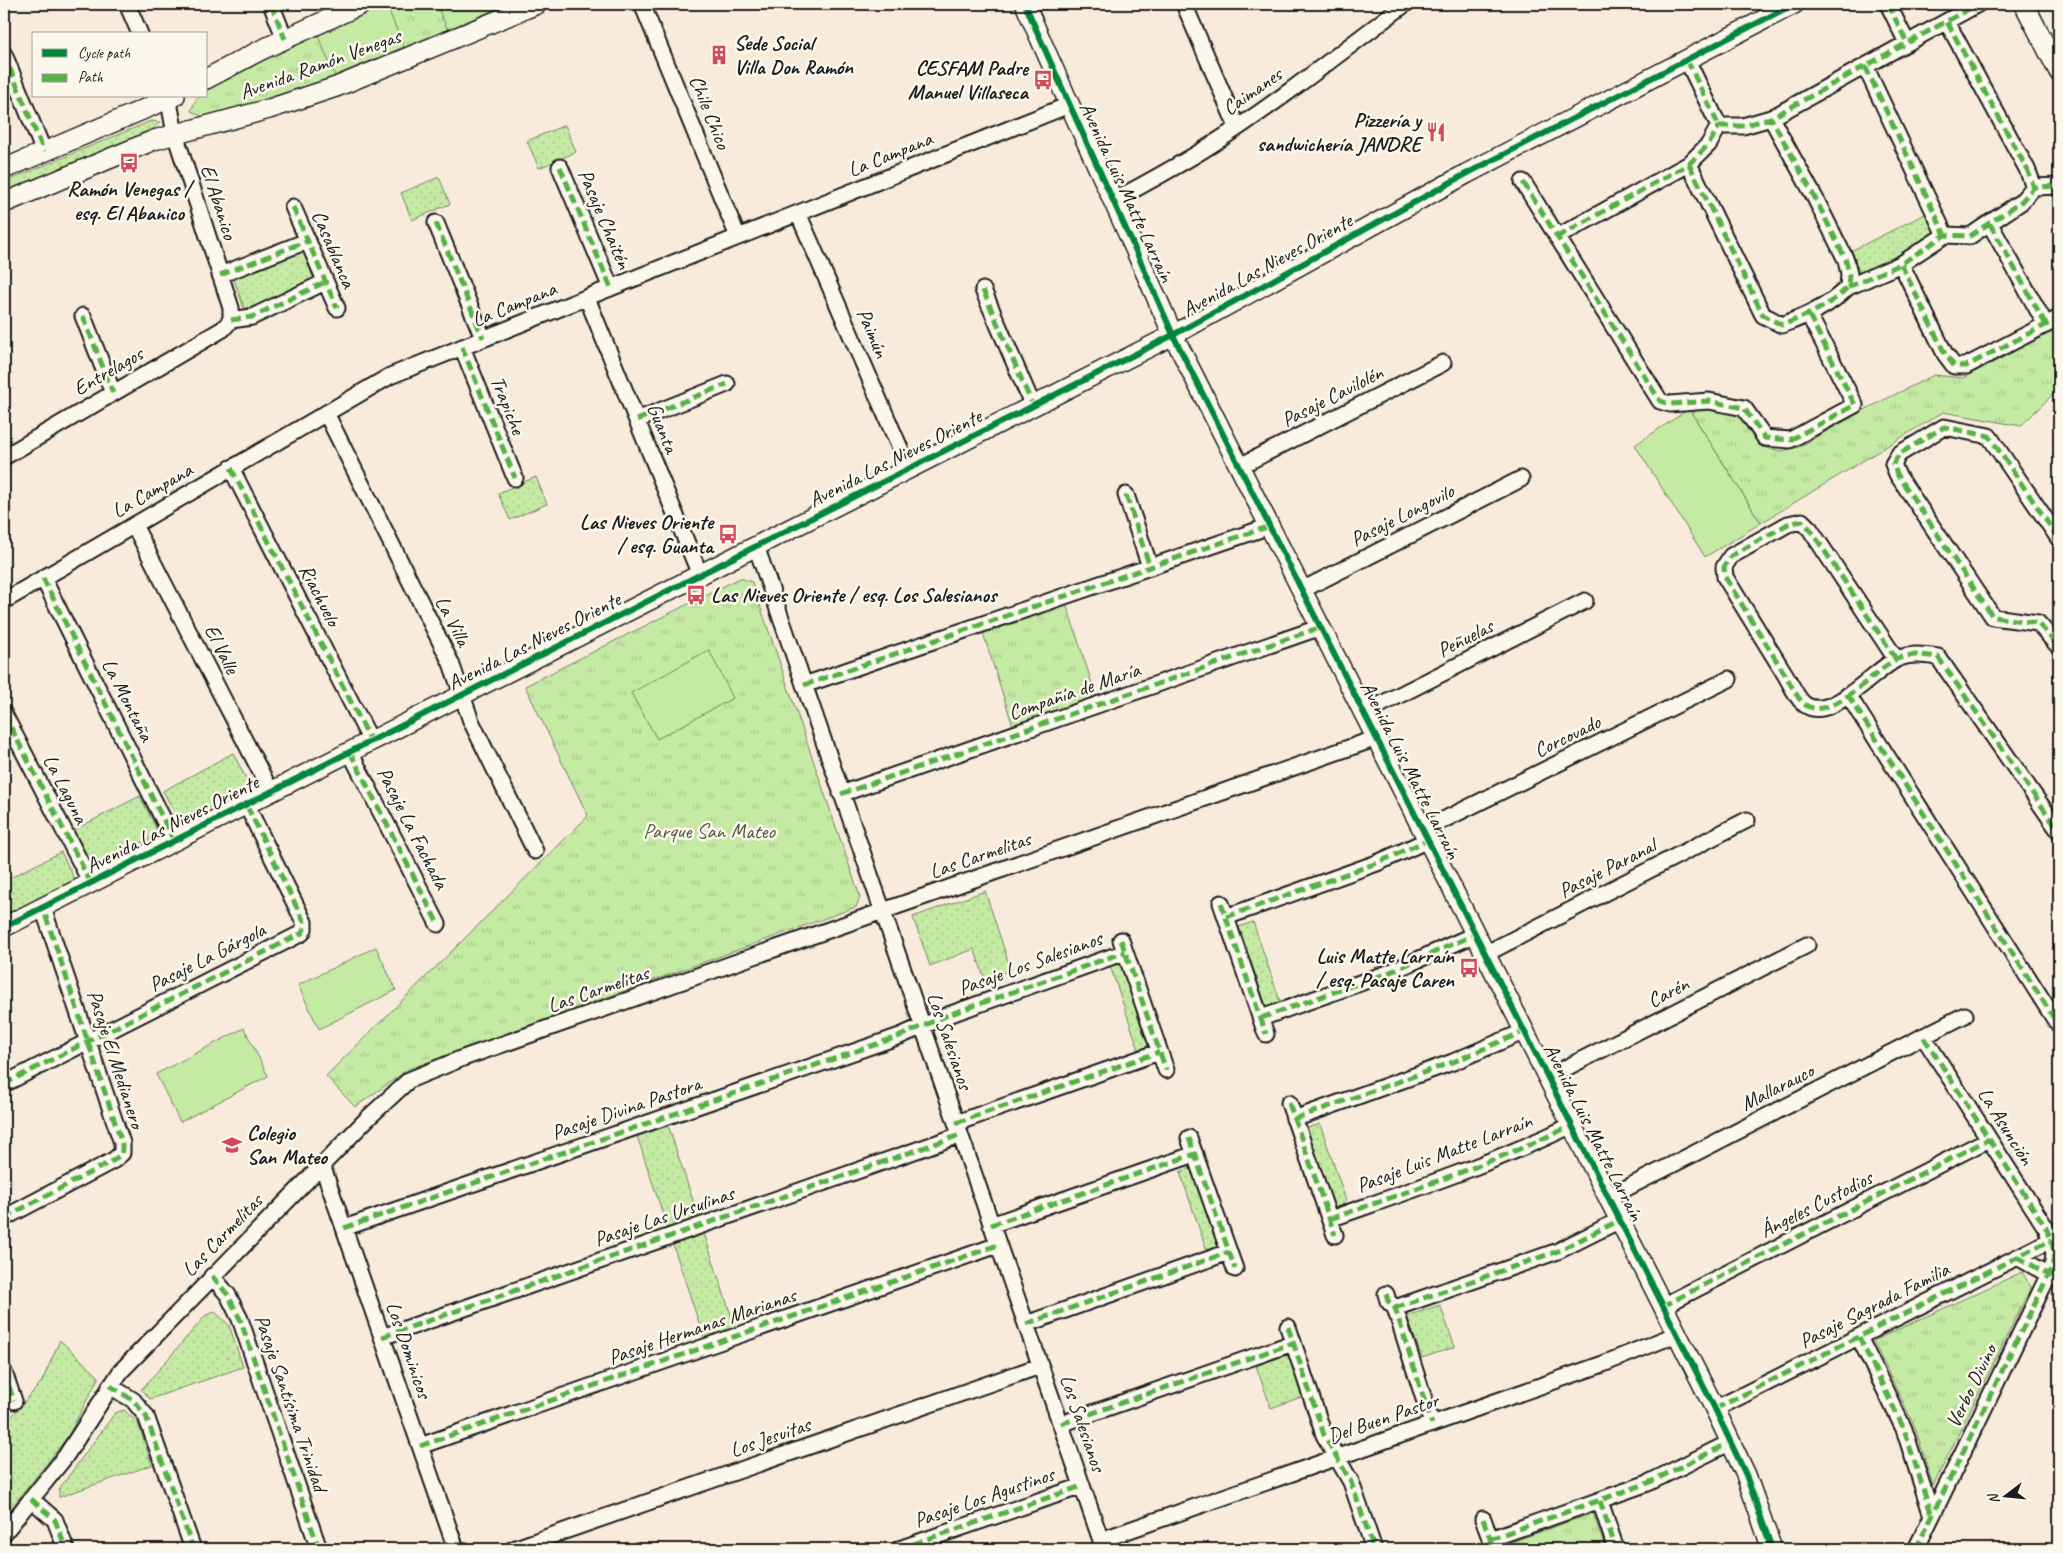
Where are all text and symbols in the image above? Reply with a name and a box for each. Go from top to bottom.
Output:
street label: Avenida Ramón Venegas [236,22,406,105]
place label: Sede Social Villa Don Ramón [734,30,854,80]
legend [32,32,208,98]
text: Cycle path [78,44,130,63]
building icon: Sede Social Villa Don Ramón [708,44,730,66]
place label: CESFAM Padre Manuel Villaseca [908,55,1030,105]
street label: Caimanes [1217,60,1288,121]
text: Path [78,68,104,87]
bus stop icon: CESFAM Padre Manuel Villaseca [1032,69,1054,91]
street label: Chile Chico [683,71,737,154]
street label: Avenida Luis Matte Larraín [1074,98,1180,287]
place label: Pizzería y sandwichería JANDRE [1257,107,1424,157]
restaurant icon: Pizzería y sandwichería JANDRE [1425,121,1447,143]
street label: La Campana [844,125,938,183]
bus stop icon: Ramón Venegas / esq. El Abanico [118,152,140,174]
street label: El Abanico [195,161,244,244]
street label: Pasaje Chaitén [572,165,638,273]
place label: Ramón Venegas / esq. El Abanico [67,176,195,226]
street label: Casablanca [306,206,363,293]
street label: Avenida Las Nieves Oriente [1177,206,1359,323]
street label: La Campana [468,275,562,333]
street label: Paimún [851,304,895,362]
street label: Entrelagos [69,340,149,401]
street label: Pasaje Cavilolén [1277,359,1388,433]
street label: Trapiche [485,372,532,439]
street label: Guanta [641,399,686,459]
street label: Avenida Las Nieves Oriente [804,402,988,513]
street label: La Campana [107,456,198,523]
street label: Pasaje Longovilo [1346,477,1459,552]
place label: Las Nieves Oriente / esq. Guanta [580,509,715,559]
bus stop icon: Las Nieves Oriente / esq. Guanta [717,523,739,545]
street label: Riachuelo [293,560,348,633]
place label: Las Nieves Oriente / esq. Los Salesianos [711,582,999,608]
bus stop icon: Las Nieves Oriente / esq. Los Salesianos [685,584,707,606]
street label: Avenida Las Nieves Oriente [443,585,627,696]
street label: La Villa [429,591,478,653]
street label: Peñuelas [1433,612,1499,663]
street label: El Valle [199,620,246,679]
street label: La Montaña [96,654,161,747]
street label: Compañía de María [1005,656,1145,726]
street label: Avenida Luis Matte Larraín [1355,677,1467,864]
street label: Corcovado [1529,708,1606,763]
street label: La Laguna [38,750,95,830]
street label: Pasaje La Fachada [371,763,456,895]
street label: Avenida Las Nieves Oriente [81,768,265,879]
park label: Parque San Mateo [643,818,776,844]
street label: Las Carmelitas [926,825,1036,884]
street label: Pasaje Paranal [1554,831,1663,904]
street label: Pasaje La Gárgola [144,916,271,997]
street label: Pasaje Los Salesianos [955,924,1107,1001]
place label: Luis Matte Larraín / esq. Pasaje Caren [1316,943,1455,993]
bus stop icon: Luis Matte Larraín / esq. Pasaje Caren [1458,957,1480,979]
street label: Las Carmelitas [544,959,654,1018]
street label: Carén [1643,970,1694,1013]
street label: Pasaje El Medianero [81,987,151,1134]
street label: Los Salesianos [921,989,979,1095]
street label: Avenida Luis Matte Larraín [1538,1039,1650,1226]
street label: Mallarauco [1736,1056,1820,1116]
street label: Pasaje Divina Pastora [548,1070,706,1146]
street label: La Asunción [1972,1082,2040,1170]
street label: Pasaje Luis Matte Larraín [1353,1107,1536,1198]
place label: Colegio San Mateo [247,1120,328,1170]
school or university icon: Colegio San Mateo [221,1134,243,1156]
street label: Ángeles Custodios [1755,1164,1878,1243]
street label: Pasaje Las Ursulinas [591,1179,739,1252]
street label: Las Carmelitas [176,1187,269,1282]
street label: Pasaje Sagrada Familia [1795,1255,1955,1354]
street label: Pasaje Hermanas Marianas [605,1281,801,1370]
street label: Los Dominicos [380,1298,438,1403]
street label: Pasaje Santísima Trinidad [249,1311,334,1497]
street label: Verbo Divino [1940,1338,2003,1432]
street label: Los Salesianos [1054,1371,1112,1477]
street label: Del Buen Pastor [1324,1386,1443,1449]
street label: Los Jesuitas [726,1411,815,1463]
street label: Pasaje Los Agustinos [911,1460,1059,1533]
north arrow [1980,1470,2030,1520]
text: N [1984,1491,2003,1506]

